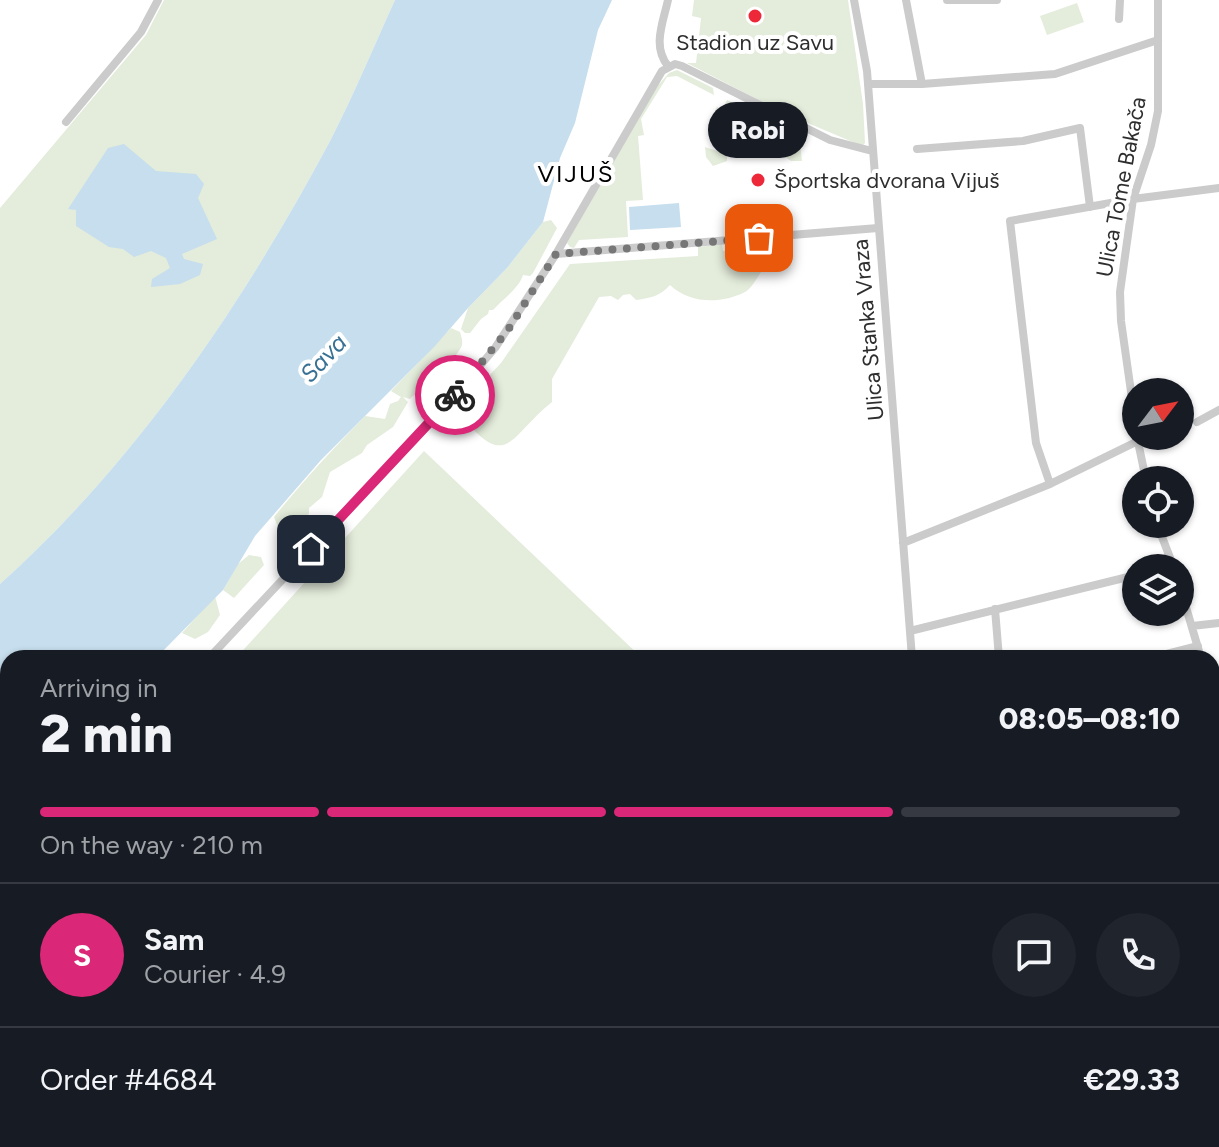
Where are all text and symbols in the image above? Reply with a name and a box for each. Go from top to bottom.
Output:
marker: Stadion uz Savu [746,7,764,25]
place label: Stadion uz Savu [676,29,834,56]
street label: Ulica Tome Bakača [1090,94,1152,280]
callout: Robi [709,102,809,158]
text: Robi [731,114,785,146]
district label: VIJUŠ [537,159,615,188]
place label: Športska dvorana Vijuš [774,167,1000,194]
marker: Športska dvorana Vijuš [749,171,767,189]
pin [725,204,793,272]
icon: bag [737,216,781,260]
street label: Ulica Stanka Vraza [847,238,889,422]
water label: Sava [294,328,352,388]
courier [415,355,495,435]
icon: bike [433,373,477,417]
north arrow [1122,378,1194,450]
map controls [1122,378,1194,626]
button: locate [1122,466,1194,538]
pin [277,515,345,583]
icon: home [289,527,333,571]
button: layers [1122,554,1194,626]
text: Arriving in [40,672,158,704]
text: 08:05–08:10 [999,700,1180,737]
text: 2 min [40,703,173,765]
text: On the way · 210 m [40,829,263,861]
button: chat [992,913,1076,997]
button: phone [1096,913,1180,997]
text: Sam [144,921,204,958]
text: S [73,937,91,974]
text: Courier · 4.9 [144,958,286,990]
text: Order #4684 [40,1061,216,1098]
text: €29.33 [1084,1061,1180,1098]

